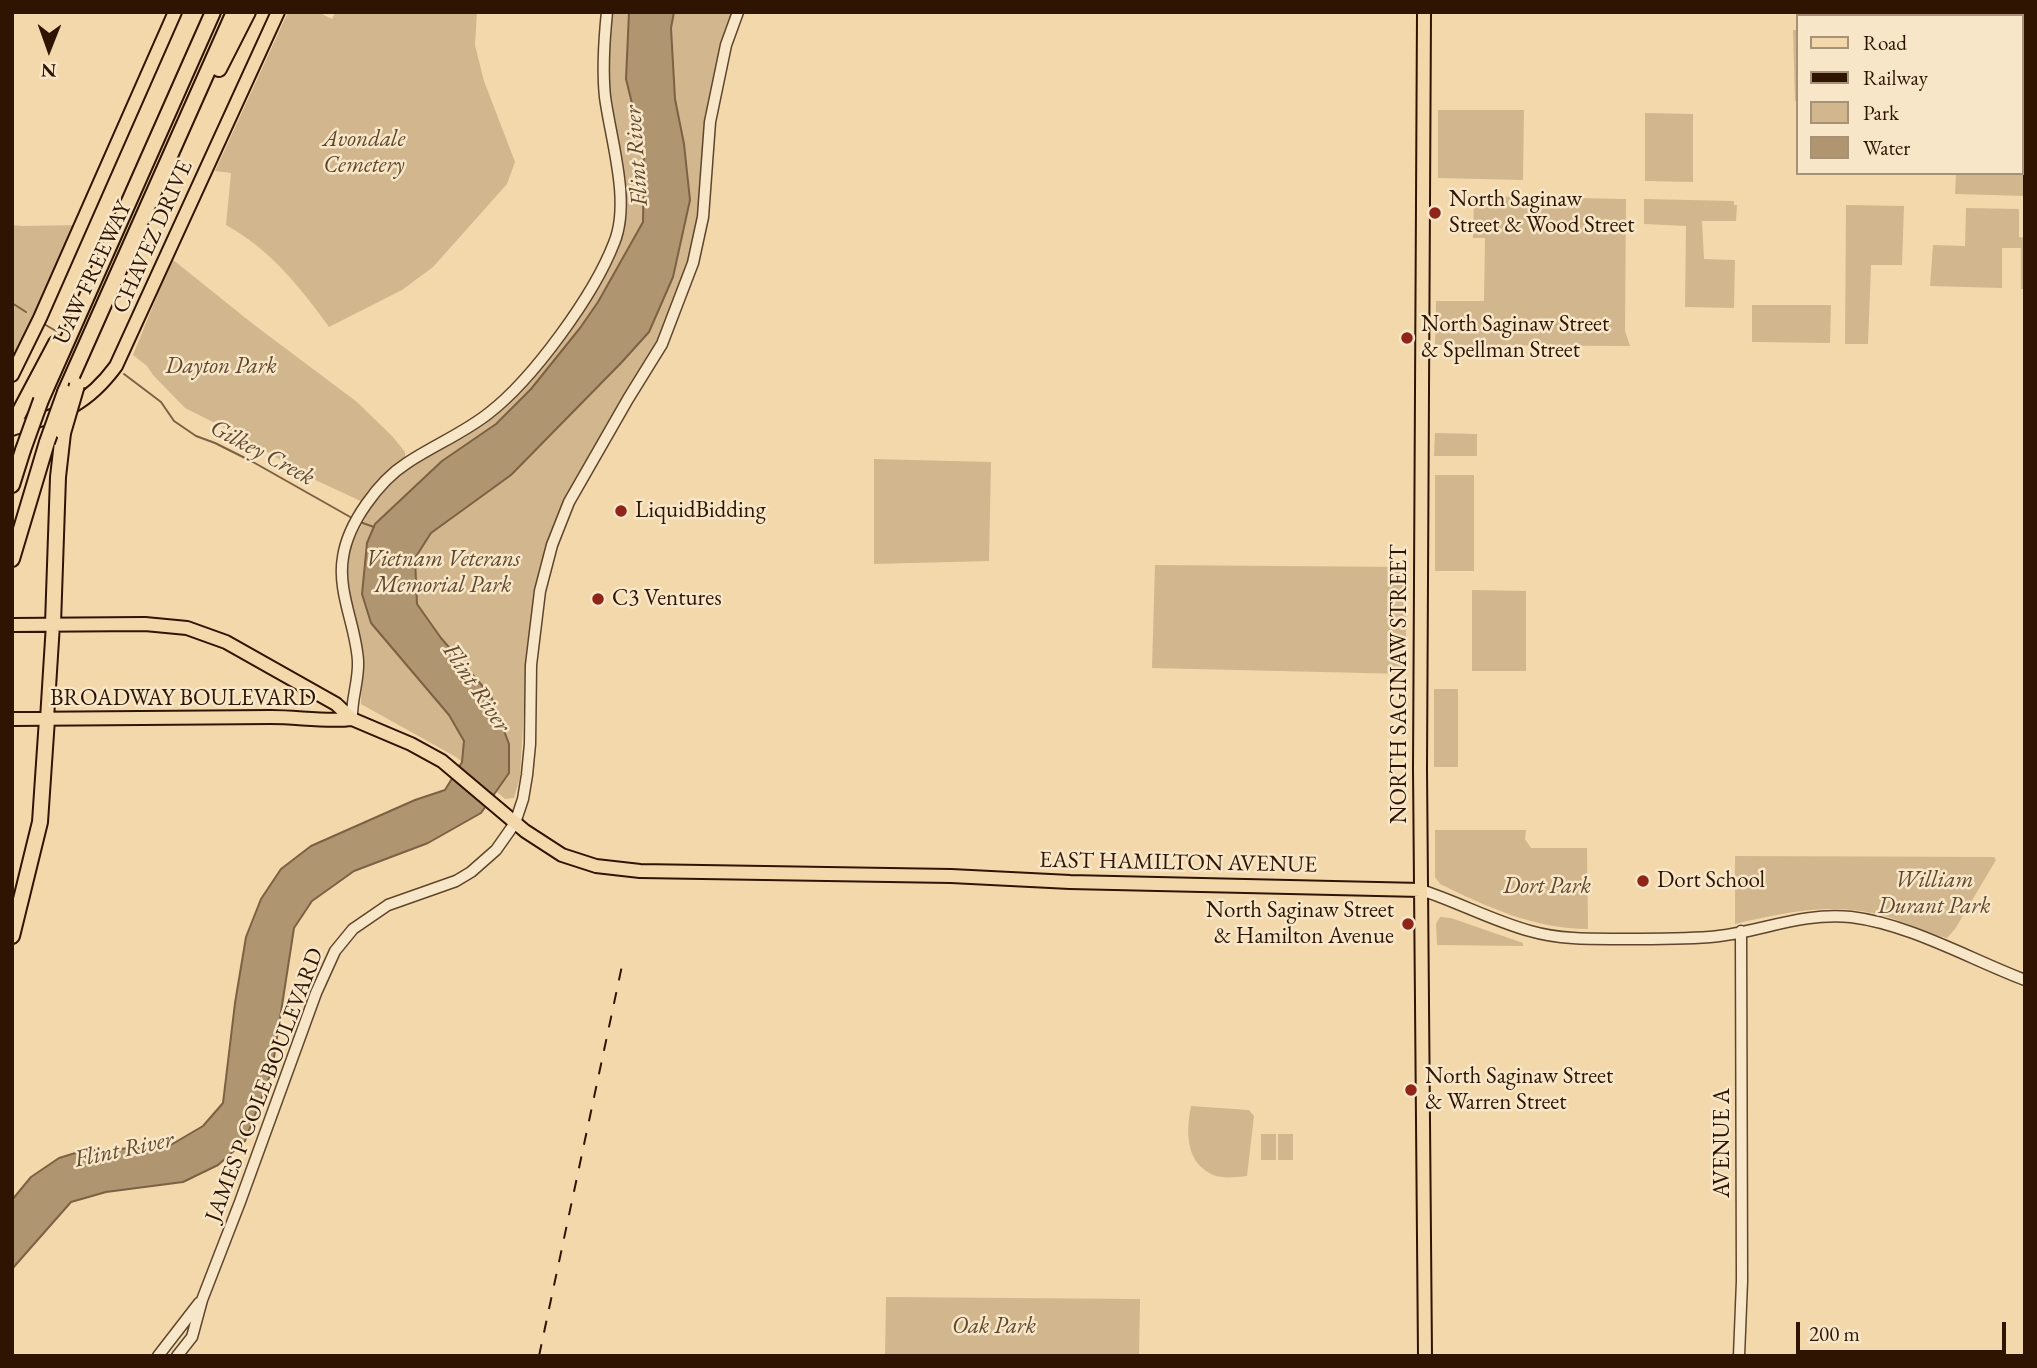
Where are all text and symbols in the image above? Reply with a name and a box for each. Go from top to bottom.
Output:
north arrow [14,14,84,84]
legend [1796,14,2023,175]
text: Road [1863,29,1907,56]
text: N [41,58,57,83]
text: Railway [1863,64,1928,91]
text: Park [1863,99,1899,126]
water label: Flint River [619,105,655,207]
park label: Avondale Cemetery [323,126,405,180]
text: Water [1863,134,1910,161]
street label: CHAVEZ DRIVE [107,156,199,318]
place label: North Saginaw Street & Wood Street [1449,186,1634,240]
street label: UAW FREEWAY [48,197,138,349]
marker: North Saginaw Street & Wood Street [1427,205,1443,221]
place label: North Saginaw Street & Spellman Street [1421,311,1609,365]
marker: North Saginaw Street & Spellman Street [1399,330,1415,346]
park label: Dayton Park [165,353,277,381]
water label: Gilkey Creek [205,414,319,492]
place label: LiquidBidding [635,497,766,525]
marker: LiquidBidding [613,503,629,519]
street label: NORTH SAGINAW STREET [1386,544,1414,824]
park label: Vietnam Veterans Memorial Park [366,546,520,600]
place label: C3 Ventures [612,585,722,613]
marker: C3 Ventures [590,591,606,607]
water label: Flint River [436,638,516,738]
street label: BROADWAY BOULEVARD [50,685,316,713]
street label: EAST HAMILTON AVENUE [1039,847,1317,879]
place label: Dort School [1657,867,1765,895]
park label: William Durant Park [1878,867,1990,921]
park label: Dort Park [1503,873,1591,901]
marker: Dort School [1635,873,1651,889]
place label: North Saginaw Street & Hamilton Avenue [1206,897,1394,951]
marker: North Saginaw Street & Hamilton Avenue [1400,916,1416,932]
street label: JAMES P COLE BOULEVARD [200,944,330,1226]
place label: North Saginaw Street & Warren Street [1425,1063,1613,1117]
marker: North Saginaw Street & Warren Street [1403,1082,1419,1098]
street label: AVENUE A [1709,1088,1737,1198]
water label: Flint River [72,1125,176,1175]
scale bar [1799,1308,2009,1352]
park label: Oak Park [952,1313,1036,1341]
text: 200 m [1809,1320,1860,1347]

